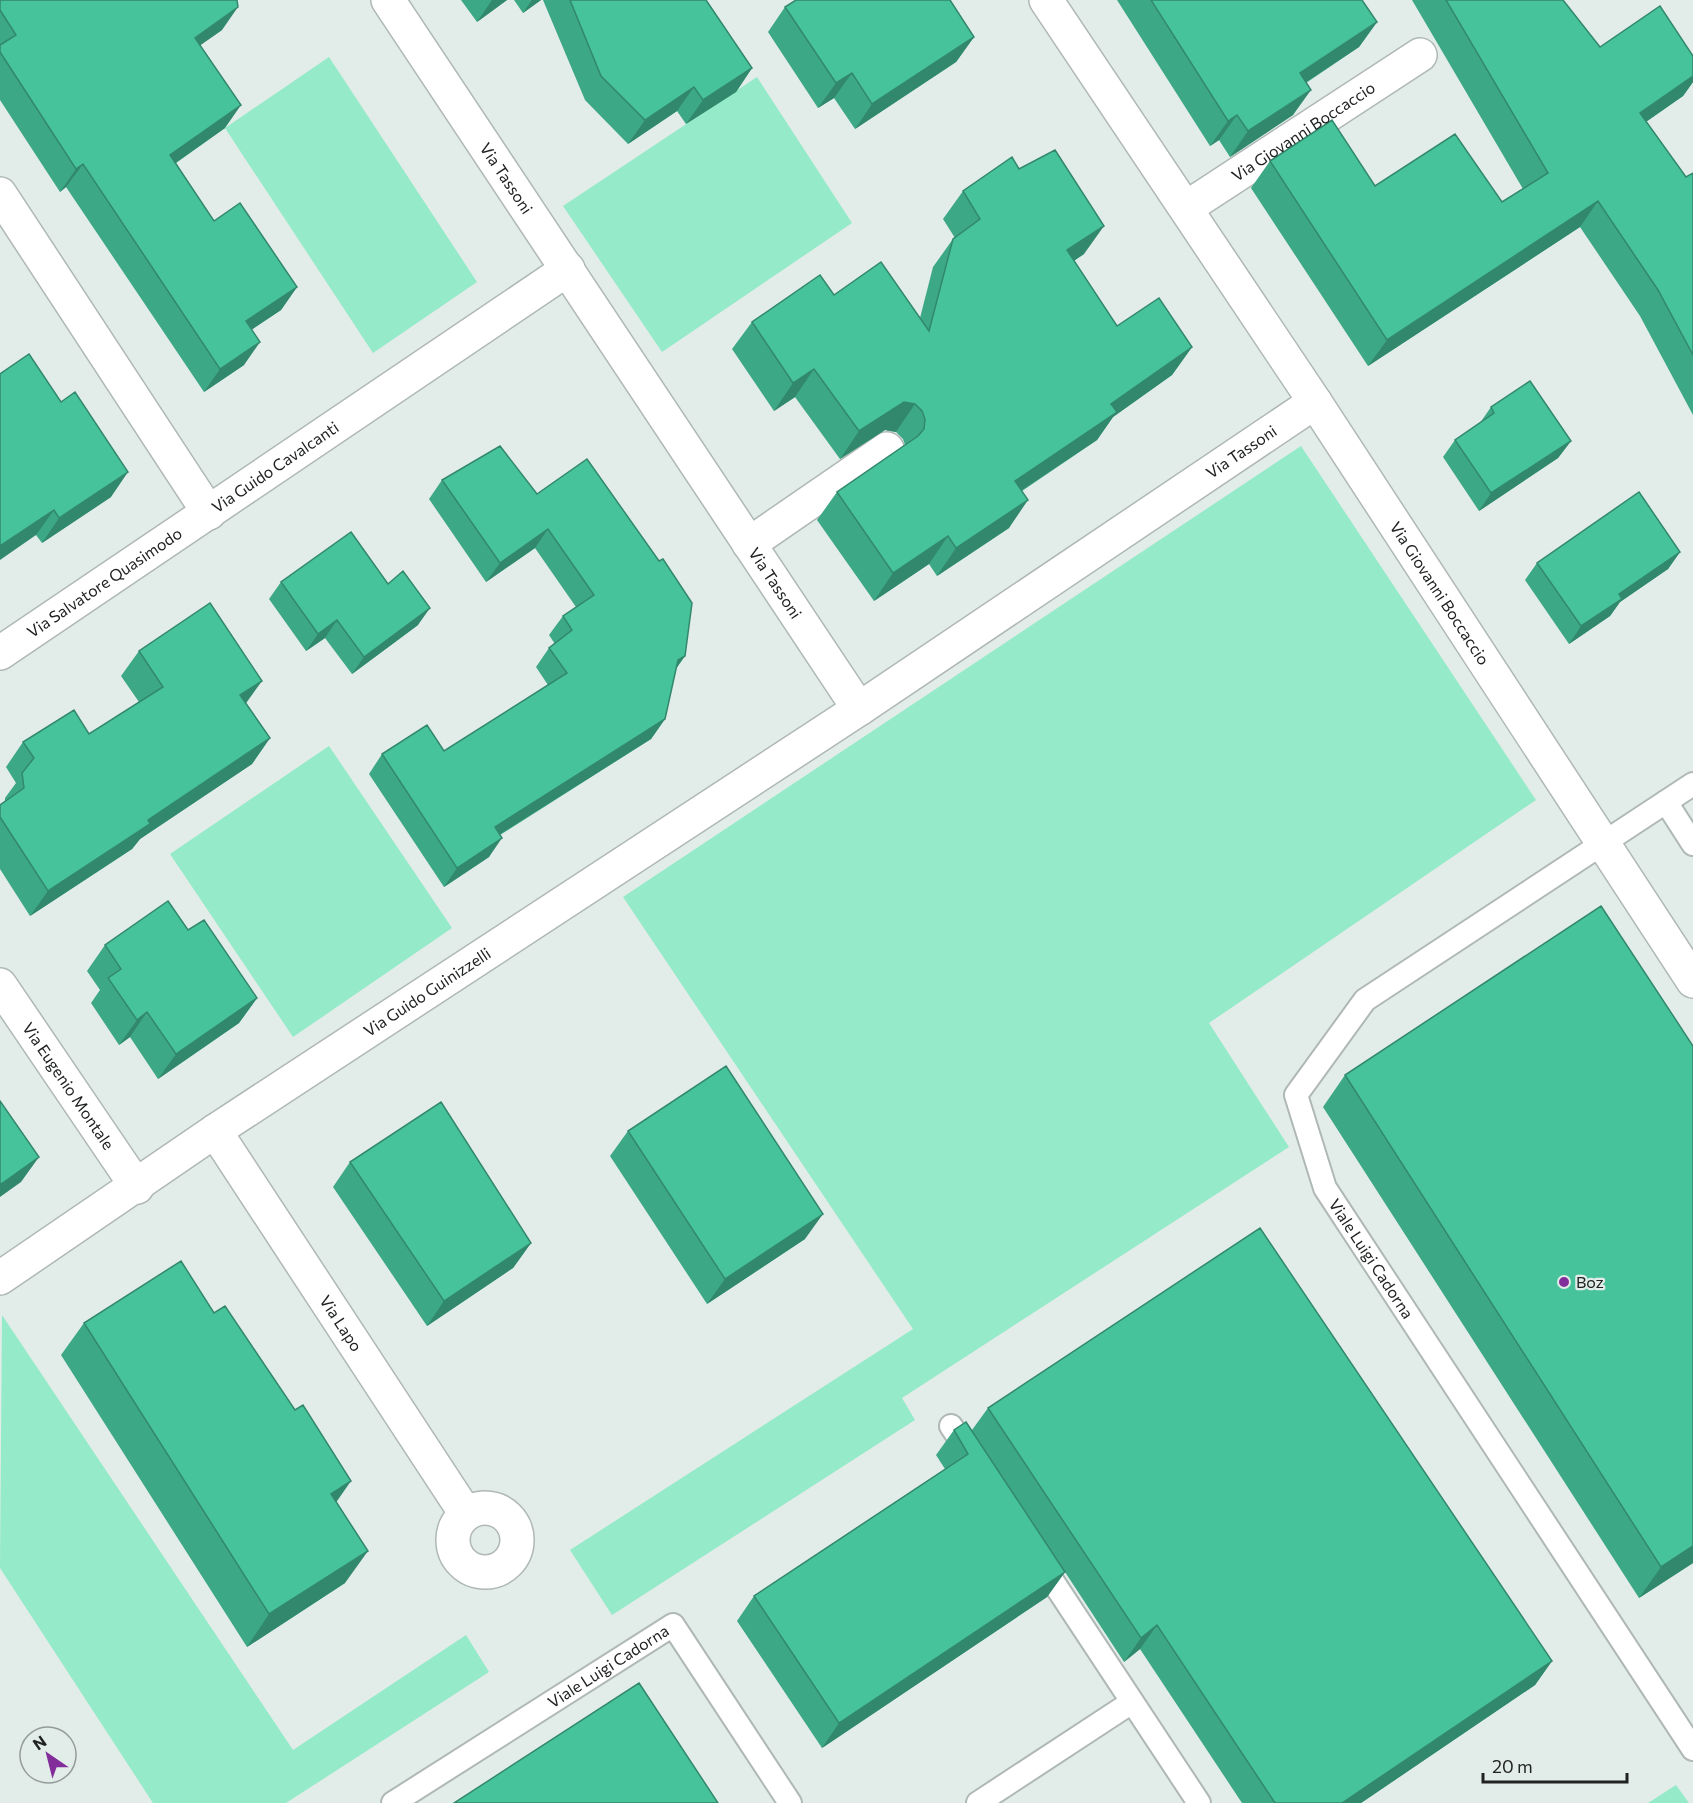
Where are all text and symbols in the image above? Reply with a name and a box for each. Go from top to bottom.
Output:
street label: Via Giovanni Boccaccio [1228,77,1378,185]
street label: Via Tassoni [476,139,537,217]
street label: Via Guido Cavalcanti [208,417,342,516]
street label: Via Tassoni [1202,421,1280,482]
street label: Via Giovanni Boccaccio [1387,518,1494,668]
street label: Via Salvatore Quasimodo [23,523,185,641]
street label: Via Tassoni [745,544,806,622]
street label: Via Guido Guinizzelli [360,943,494,1040]
street label: Via Eugenio Montale [19,1019,119,1153]
street label: Viale Luigi Cadorna [1326,1195,1418,1322]
place label: Boz [1576,1272,1604,1291]
marker: Boz [1557,1275,1571,1289]
street label: Via Lapo [316,1291,367,1355]
street label: Viale Luigi Cadorna [544,1620,672,1711]
north arrow [18,1725,78,1785]
text: N [29,1731,49,1754]
scale bar [1483,1746,1627,1784]
text: 20 m [1492,1755,1533,1777]

